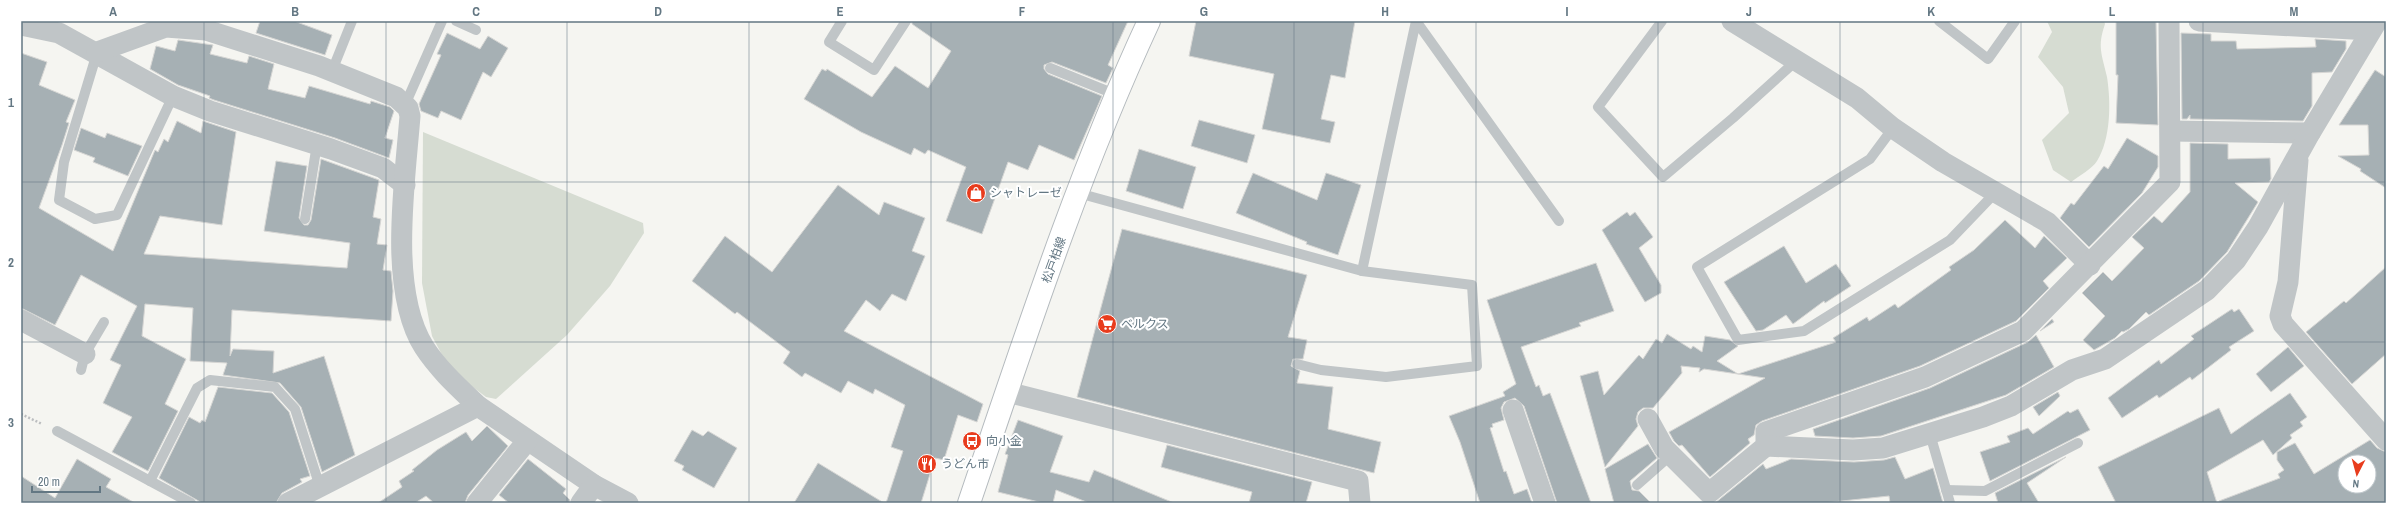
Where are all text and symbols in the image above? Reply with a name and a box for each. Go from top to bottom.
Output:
text: A [109,3,117,20]
text: B [291,3,299,20]
text: C [472,3,480,20]
text: D [654,3,662,20]
text: E [836,3,844,20]
text: F [1019,3,1026,20]
text: G [1200,3,1208,20]
text: H [1381,3,1389,20]
text: I [1566,3,1569,20]
text: J [1746,3,1752,20]
text: K [1927,3,1935,20]
text: L [2109,3,2116,20]
text: M [2290,3,2299,20]
text: 1 [8,94,14,111]
shop icon: シャトレーゼ [965,182,987,204]
place label: シャトレーゼ [990,185,1062,201]
street label: 松戸柏線 [1038,235,1070,285]
text: 2 [8,254,14,271]
supermarket icon: ベルクス [1096,313,1118,335]
place label: ベルクス [1121,316,1169,332]
text: 3 [8,414,14,431]
bus stop icon: 向小金 [961,430,983,452]
place label: 向小金 [986,433,1022,449]
restaurant icon: うどん市 [916,453,938,475]
north arrow [2337,454,2377,494]
place label: うどん市 [941,456,989,472]
scale bar [32,468,100,494]
text: 20 m [38,474,60,490]
text: N [2352,477,2360,491]

